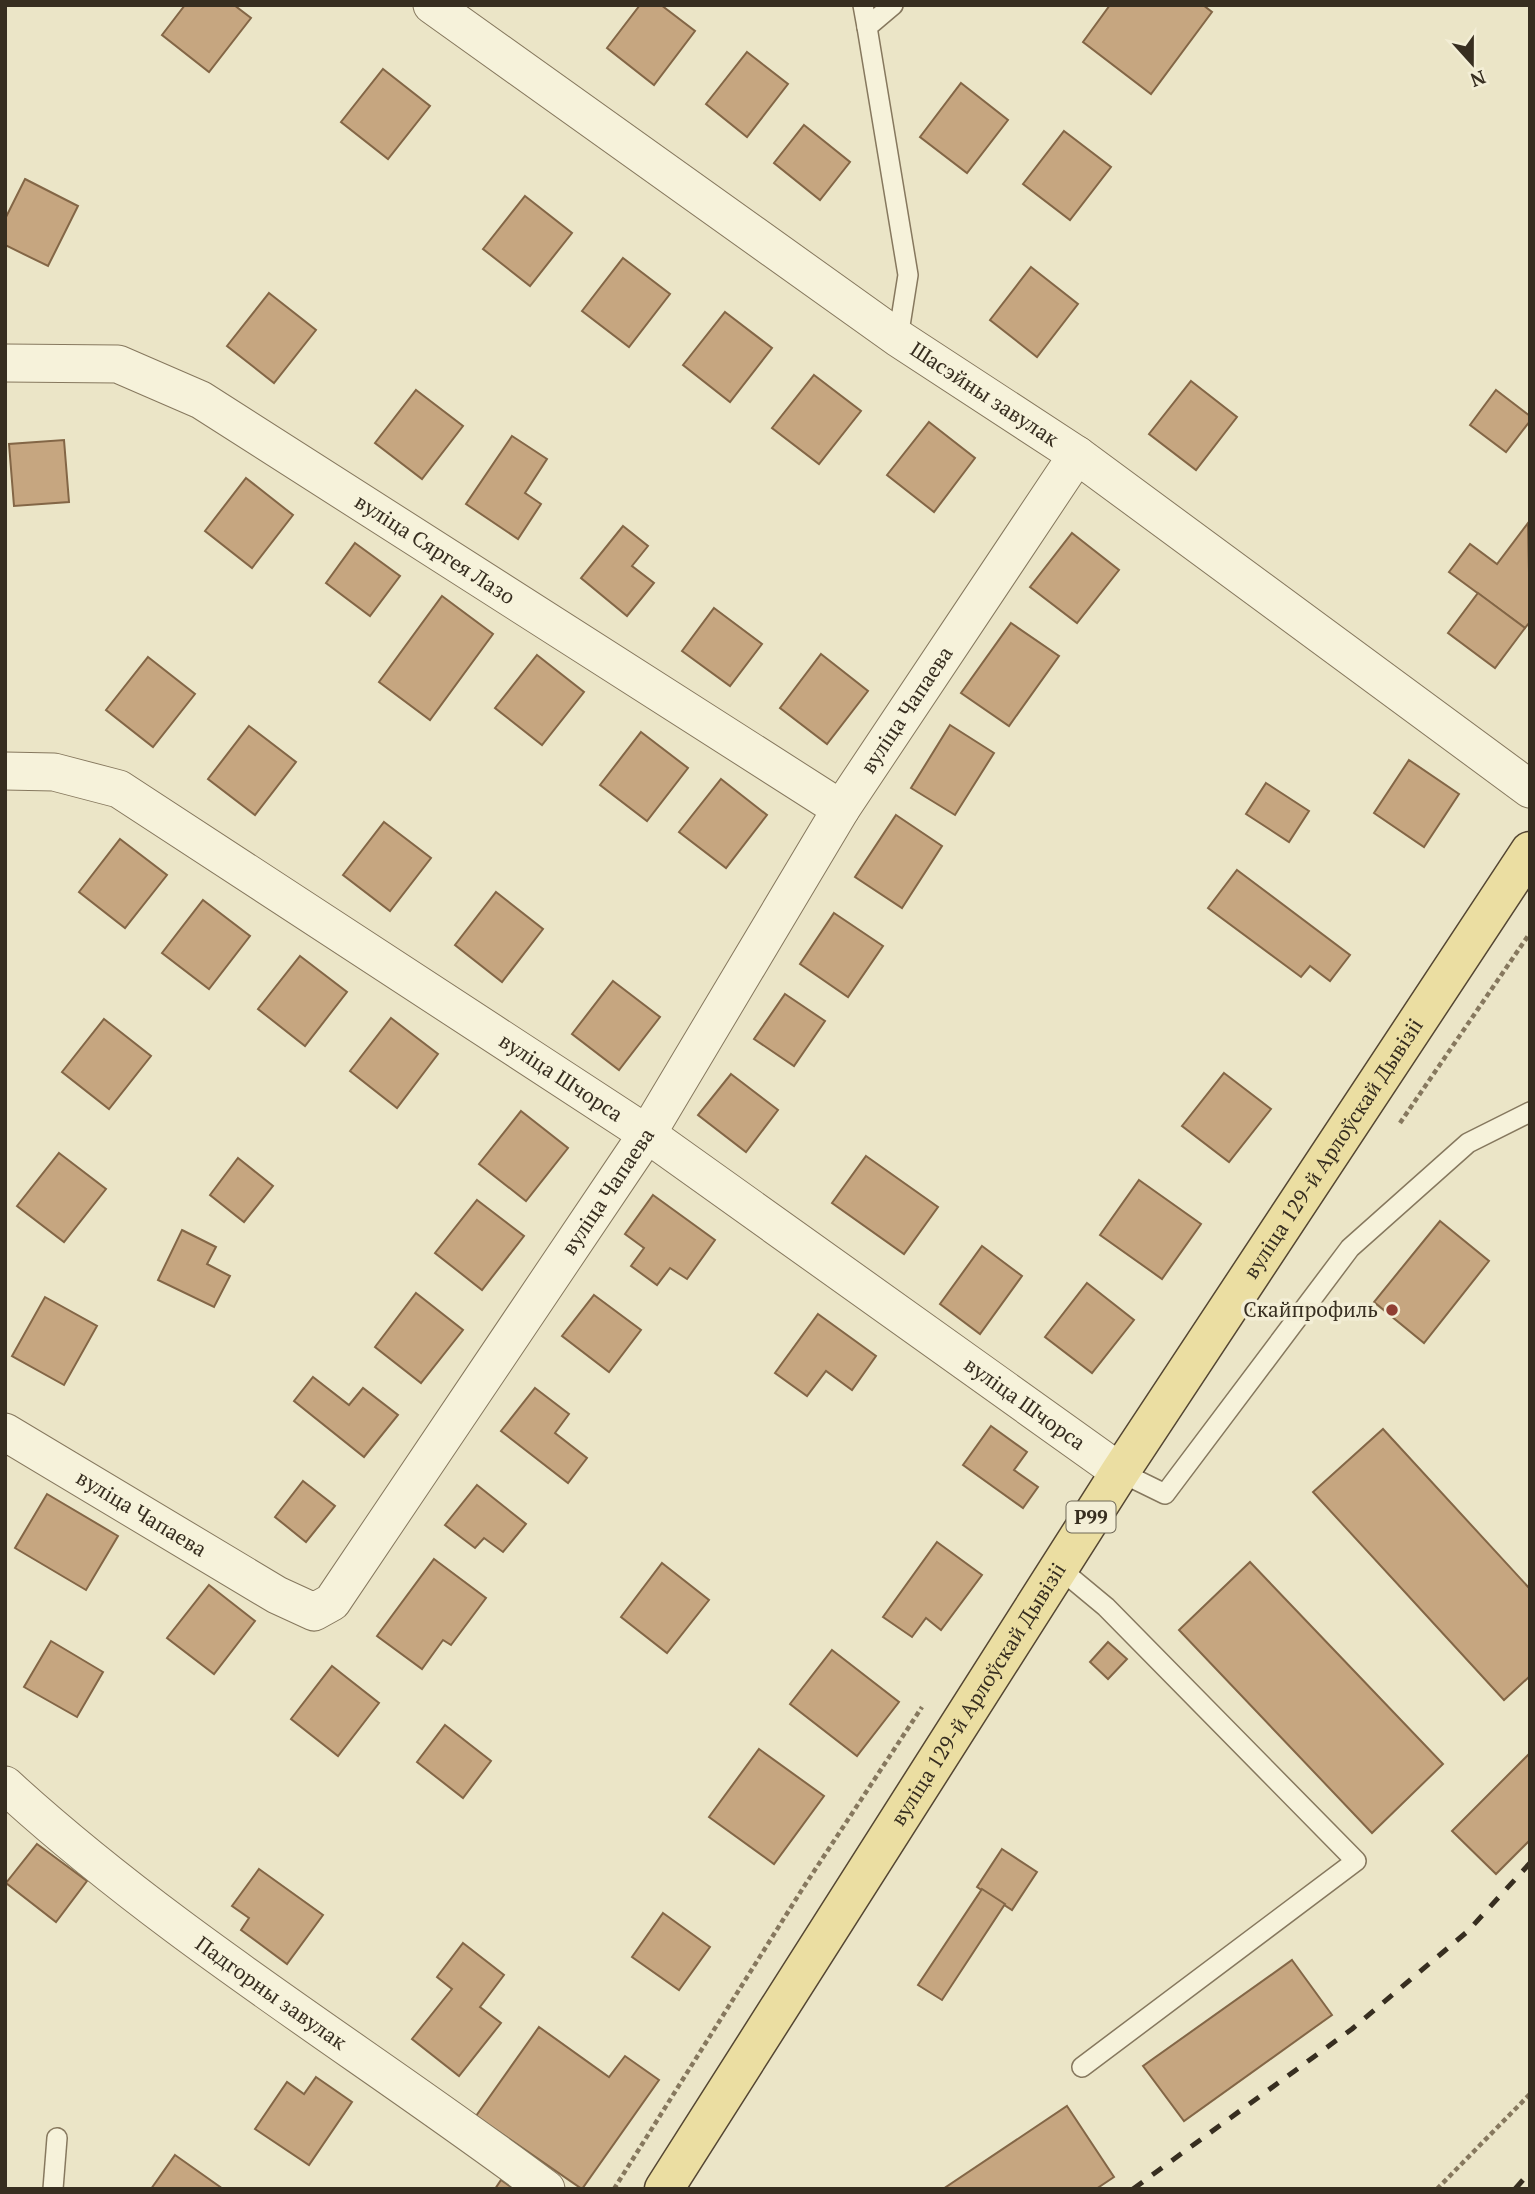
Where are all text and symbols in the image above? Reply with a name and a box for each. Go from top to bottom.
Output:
north arrow [1437,28,1507,98]
text: N [1467,65,1489,94]
street label: Шасэйны завулак [905,335,1065,453]
street label: вуліца Сяргея Лазо [350,487,521,610]
street label: вуліца Чапаева [854,640,959,779]
street label: вуліца 129-й Арлоўскай Дывізіі [1236,1013,1429,1284]
street label: вуліца Шчорса [494,1026,629,1128]
street label: вуліца Чапаева [555,1122,660,1260]
place label: Скайпрофиль [1243,1295,1378,1323]
marker: Скайпрофиль [1384,1302,1400,1318]
street label: вуліца Шчорса [959,1350,1092,1456]
street label: вуліца Чапаева [72,1463,213,1563]
road number: Р99 [1066,1502,1116,1532]
street label: вуліца 129-й Арлоўскай Дывізіі [884,1557,1072,1831]
street label: Падгорны завулак [190,1929,353,2056]

